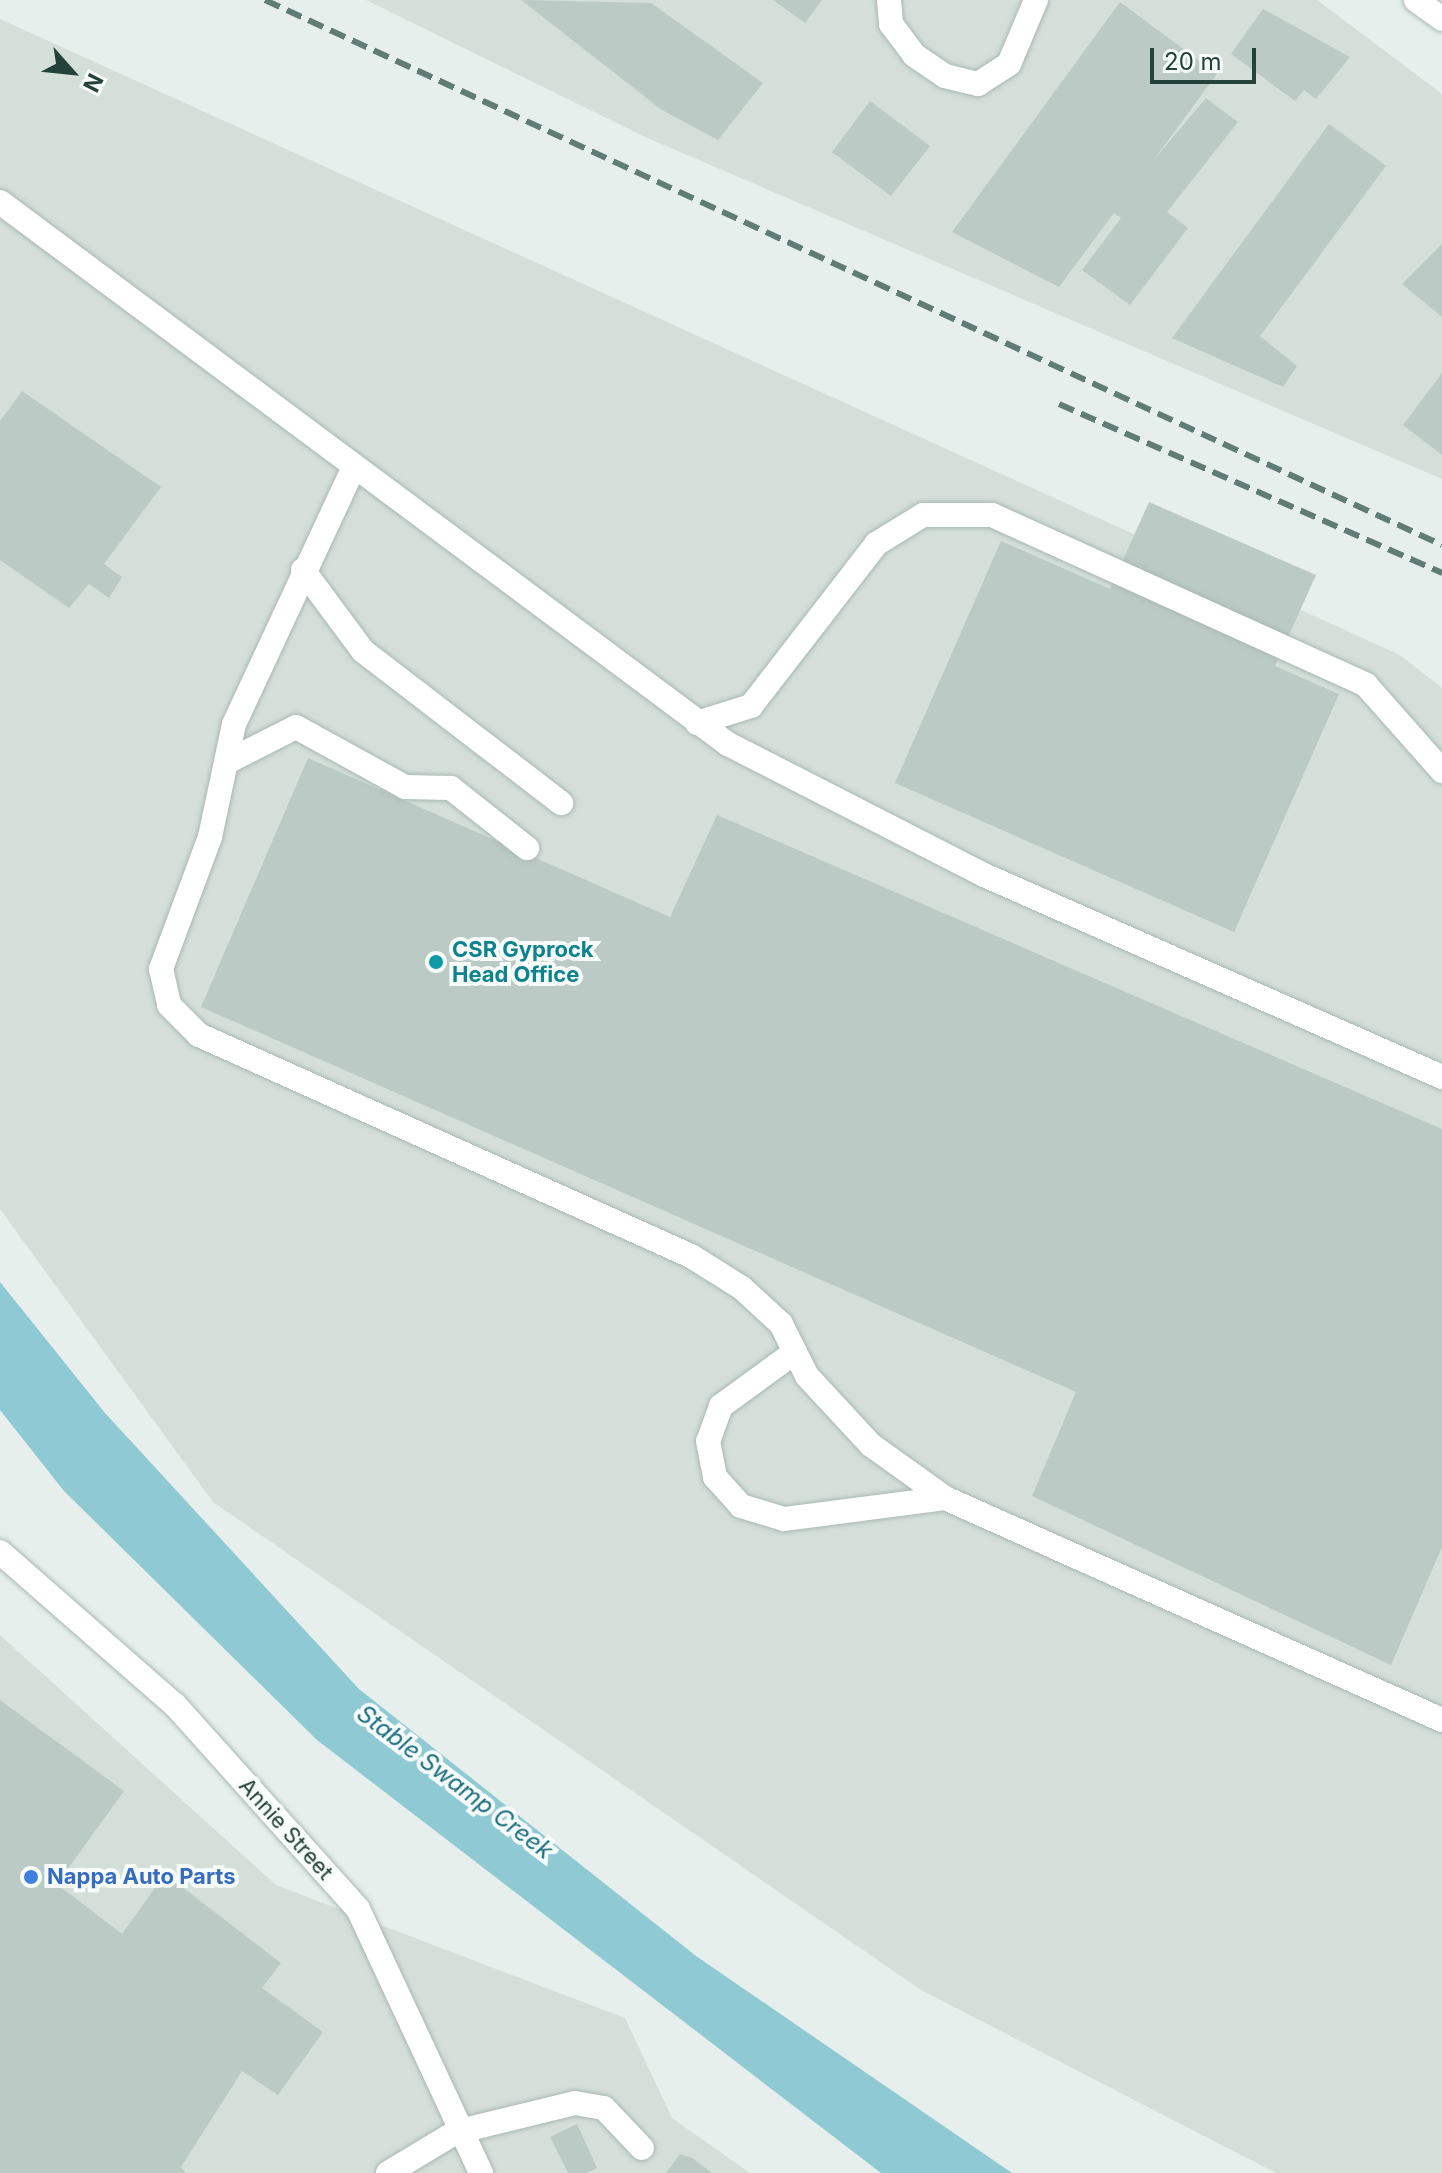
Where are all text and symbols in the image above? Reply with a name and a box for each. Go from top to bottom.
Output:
north arrow [32,32,112,112]
scale bar [1154,32,1260,82]
text: 20 m [1164,47,1222,76]
text: N [78,70,109,96]
place label: CSR Gyprock Head Office [452,936,594,988]
marker: CSR Gyprock Head Office [427,953,445,971]
water label: Stable Swamp Creek [351,1699,559,1865]
street label: Annie Street [234,1773,338,1885]
place label: Nappa Auto Parts [47,1864,235,1890]
marker: Nappa Auto Parts [22,1868,40,1886]

